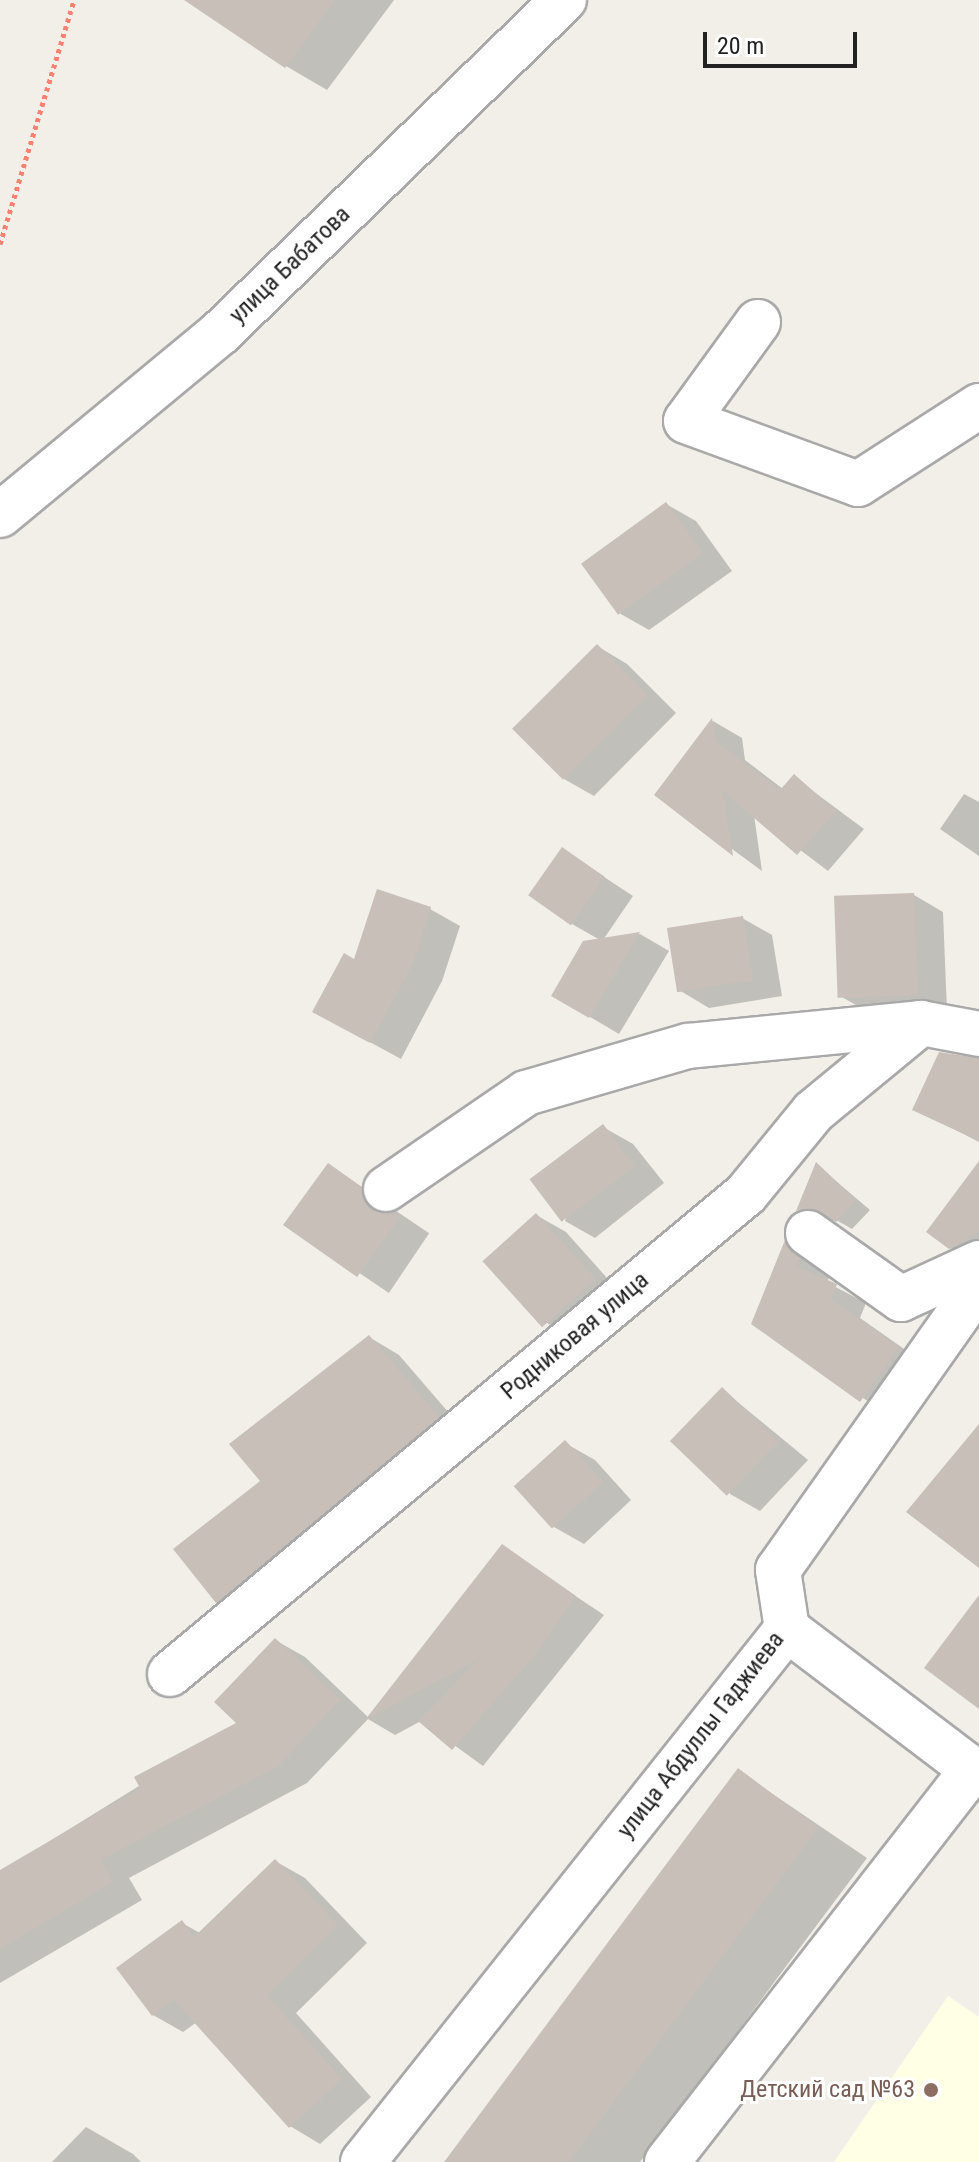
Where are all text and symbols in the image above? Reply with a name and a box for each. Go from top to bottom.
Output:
scale bar [707,16,861,66]
text: 20 m [717,32,764,60]
street label: улица Бабатова [224,200,356,330]
street label: Родниковая улица [495,1266,655,1406]
street label: улица Абдуллы Гаджиева [611,1626,791,1844]
place label: Детский сад №63 [740,2076,915,2104]
marker: Детский сад №63 [922,2081,940,2099]

